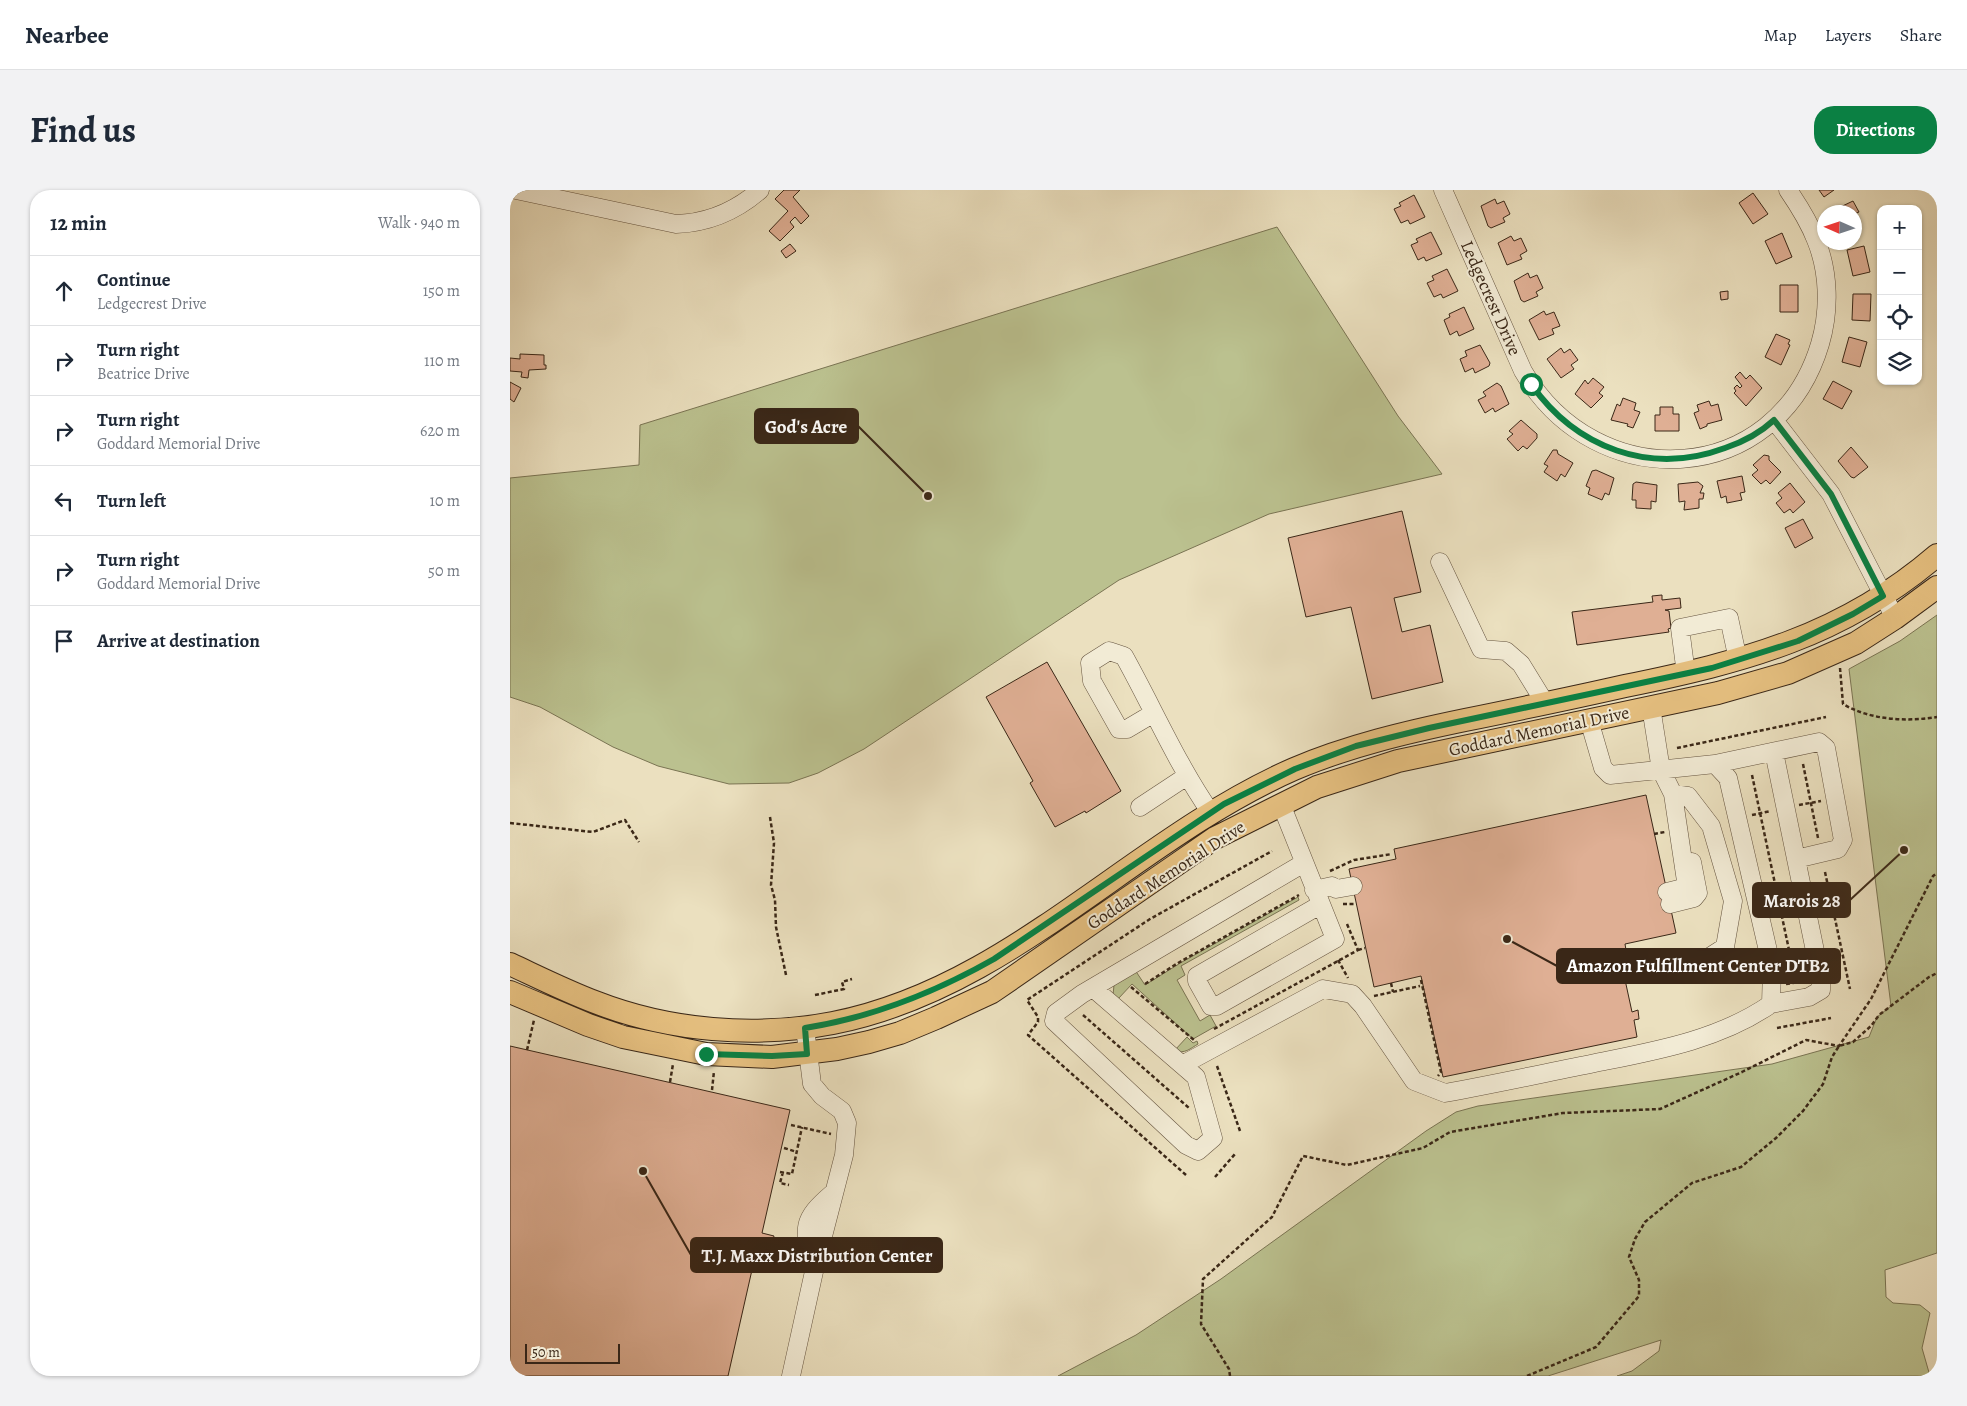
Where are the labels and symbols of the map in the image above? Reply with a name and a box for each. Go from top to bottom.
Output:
north arrow [1817,205,1862,250]
street label: Ledgecrest Drive [1455,237,1527,359]
route start [1520,373,1543,396]
callout: God's Acre [755,409,858,443]
text: God's Acre [765,414,848,440]
street label: Goddard Memorial Drive [1447,700,1631,762]
street label: Goddard Memorial Drive [1082,815,1250,935]
callout: Marois 28 [1753,883,1850,917]
text: Marois 28 [1763,888,1841,914]
callout: Amazon Fulfillment Center DTB2 [1557,949,1840,983]
text: Amazon Fulfillment Center DTB2 [1565,953,1830,979]
route end [695,1043,718,1066]
callout: T.J. Maxx Distribution Center [691,1238,942,1272]
text: T.J. Maxx Distribution Center [701,1243,933,1269]
scale bar [525,1341,620,1364]

